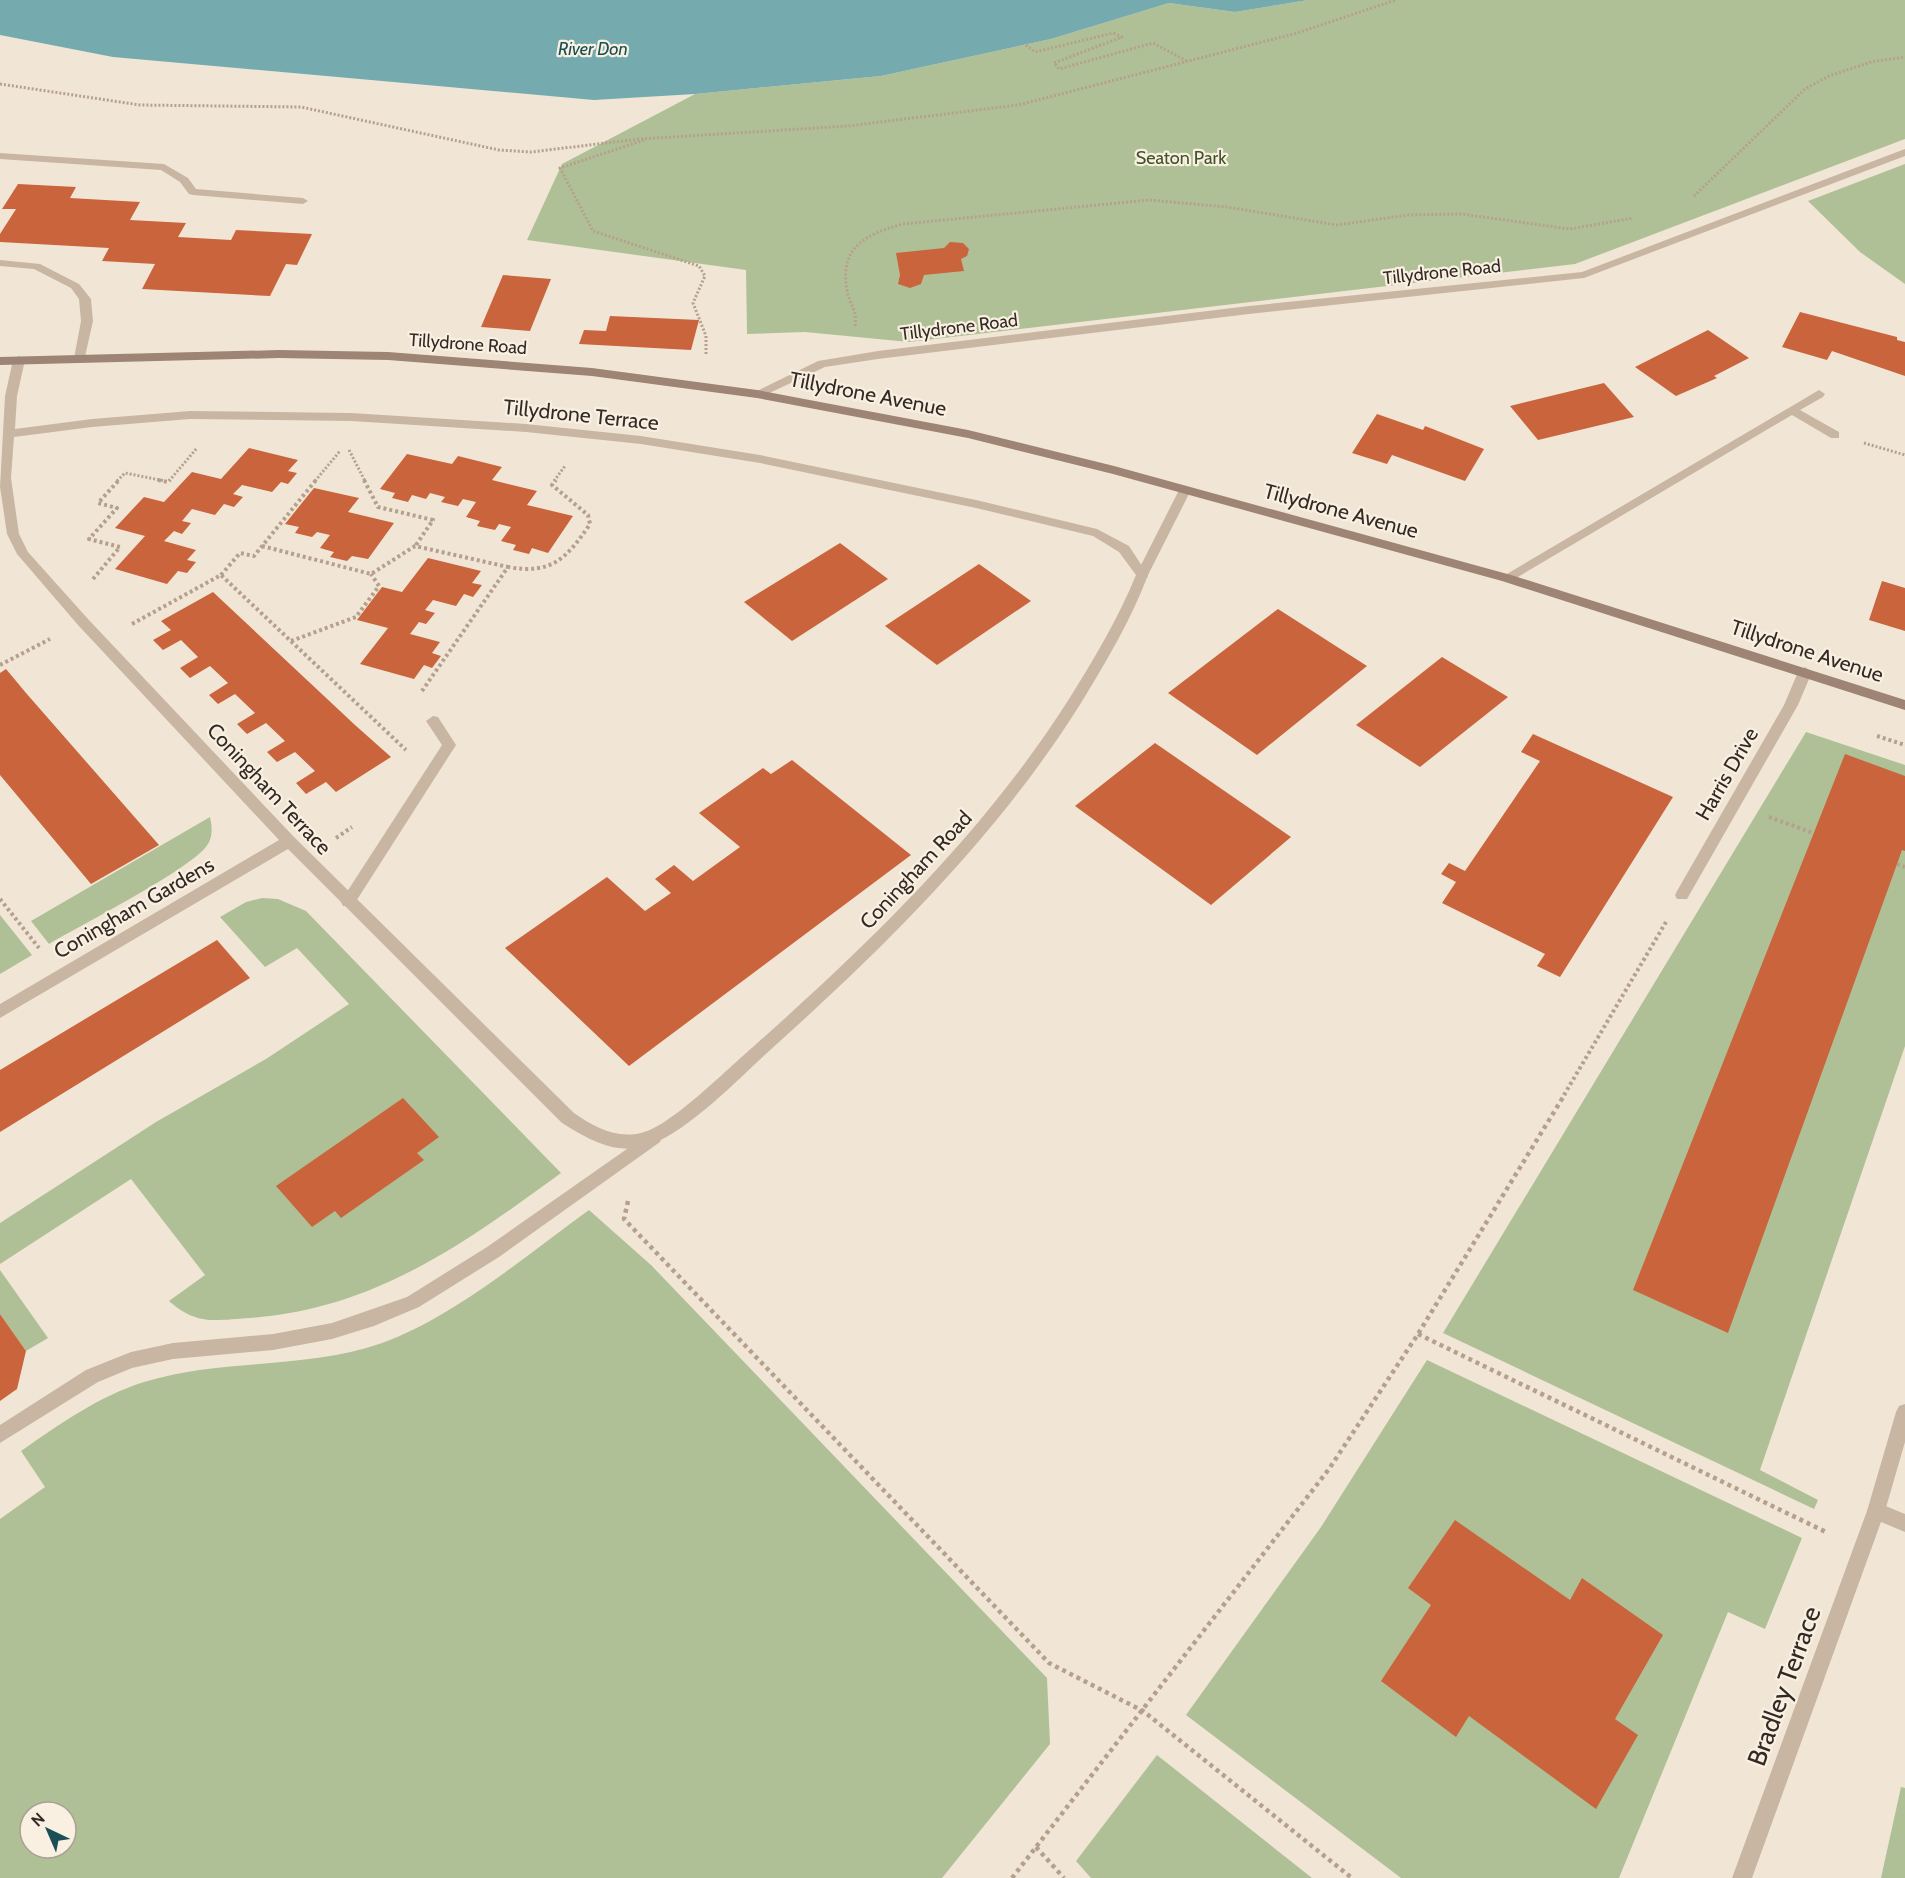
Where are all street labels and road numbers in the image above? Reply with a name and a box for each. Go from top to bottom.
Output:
street label: Tillydrone Road [1382,255,1502,289]
street label: Tillydrone Road [899,309,1019,345]
street label: Tillydrone Road [408,329,528,359]
street label: Tillydrone Avenue [788,366,949,421]
street label: Tillydrone Terrace [502,394,660,435]
street label: Tillydrone Avenue [1261,478,1421,543]
street label: Tillydrone Avenue [1728,614,1887,687]
street label: Coningham Terrace [202,718,337,860]
street label: Harris Drive [1690,723,1763,825]
street label: Coningham Road [854,805,977,934]
street label: Coningham Gardens [49,851,218,964]
street label: Bradley Terrace [1740,1602,1828,1770]

